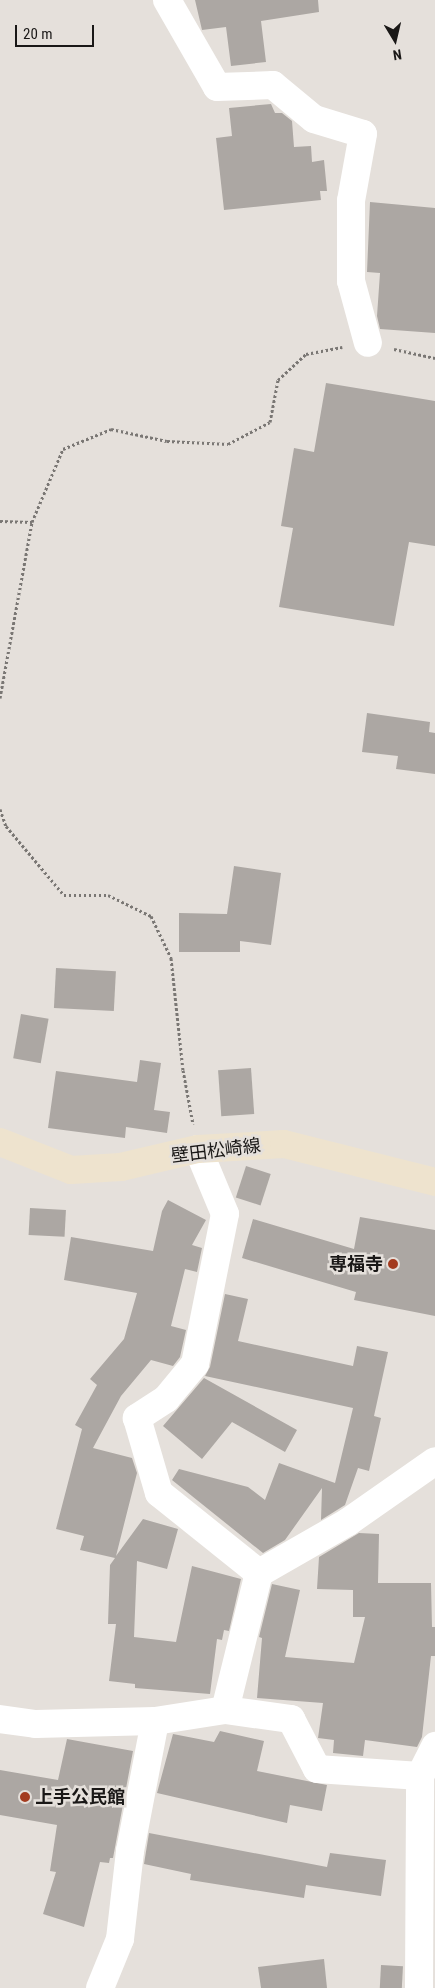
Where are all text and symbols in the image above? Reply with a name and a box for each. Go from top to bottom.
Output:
scale bar [18,15,96,47]
north arrow [370,15,420,65]
text: 20 m [23,25,53,43]
text: N [392,46,403,63]
street label: 壁田松崎線 [170,1135,262,1167]
place label: 専福寺 [329,1253,383,1275]
marker: 専福寺 [387,1258,399,1270]
place label: 上手公民館 [35,1786,125,1808]
marker: 上手公民館 [19,1791,31,1803]

